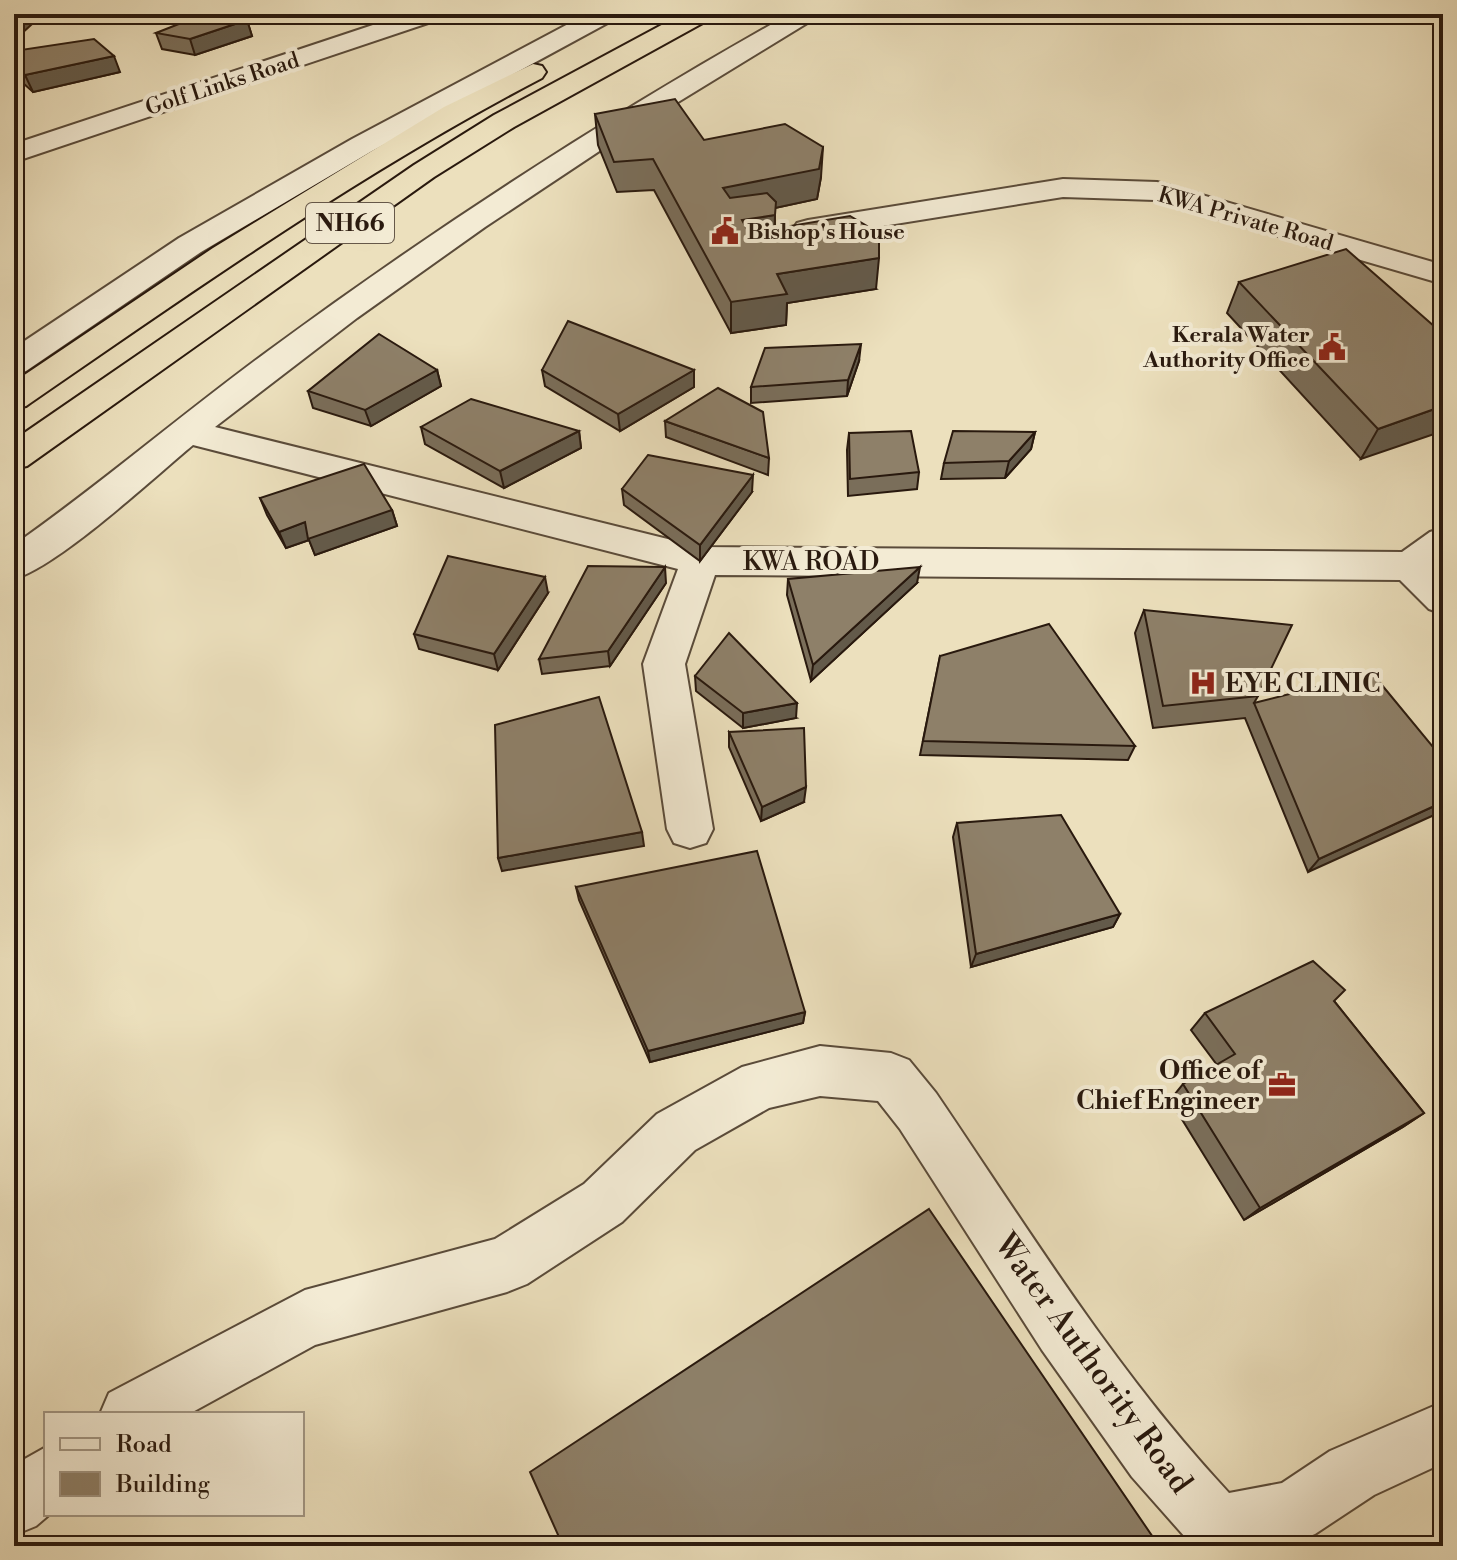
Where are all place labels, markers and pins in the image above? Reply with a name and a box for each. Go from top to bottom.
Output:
public building icon: Bishop's House [710,216,740,246]
place label: Bishop's House [747,219,905,246]
place label: Kerala Water Authority Office [1142,322,1310,374]
public building icon: Kerala Water Authority Office [1317,332,1347,362]
hospital icon: EYE CLINIC [1188,668,1218,698]
place label: EYE CLINIC [1225,668,1381,700]
place label: Office of Chief Engineer [1076,1055,1263,1117]
office icon: Office of Chief Engineer [1267,1070,1297,1100]

